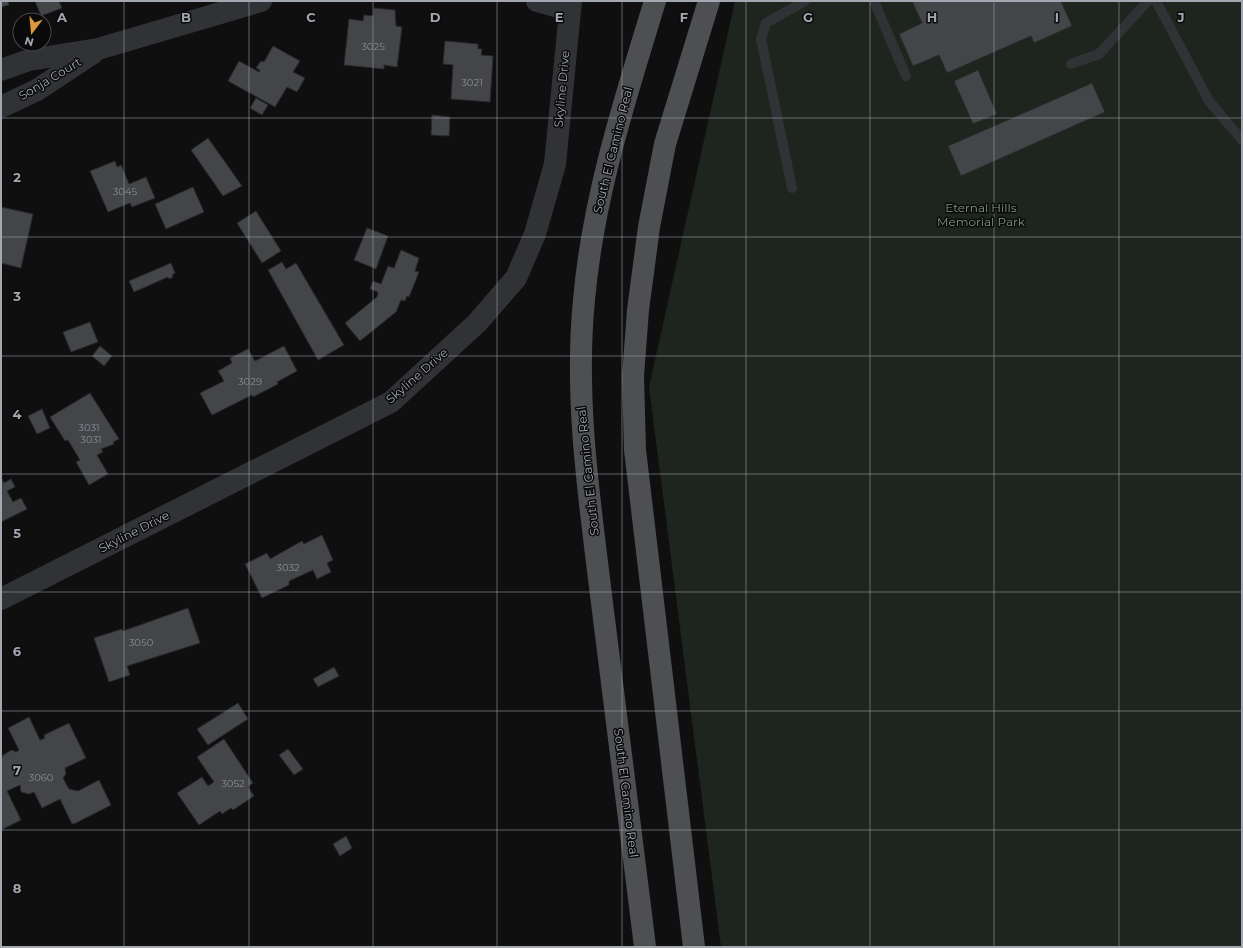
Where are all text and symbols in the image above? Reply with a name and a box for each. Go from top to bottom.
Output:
text: A [56,9,68,25]
text: B [181,9,191,25]
text: C [306,9,316,25]
text: D [430,9,441,25]
text: E [555,9,564,25]
text: F [680,9,688,25]
text: G [803,9,813,25]
text: H [927,9,937,25]
text: I [1055,9,1059,25]
text: J [1176,9,1185,25]
north arrow [12,12,52,52]
text: N [23,34,35,50]
house number: 3025 [361,40,385,53]
street label: Skyline Drive [551,50,572,128]
street label: Sonja Court [16,54,84,103]
house number: 3021 [461,76,483,89]
street label: South El Camino Real [590,85,635,215]
text: 2 [13,169,21,185]
house number: 3045 [113,185,138,198]
park label: Eternal Hills Memorial Park [937,200,1026,229]
text: 3 [12,288,21,304]
street label: Skyline Drive [383,345,451,407]
house number: 3029 [238,375,262,388]
text: 4 [13,406,22,422]
street label: South El Camino Real [573,406,602,536]
house number: 3031 [78,421,100,434]
house number: 3031 [80,433,102,446]
street label: Skyline Drive [96,507,172,556]
text: 5 [13,525,21,541]
house number: 3032 [276,561,300,574]
house number: 3050 [129,636,154,649]
text: 6 [13,643,22,659]
street label: South El Camino Real [611,728,642,858]
text: 7 [13,762,21,778]
house number: 3060 [29,771,54,784]
house number: 3052 [221,777,245,790]
text: 8 [13,880,22,896]

